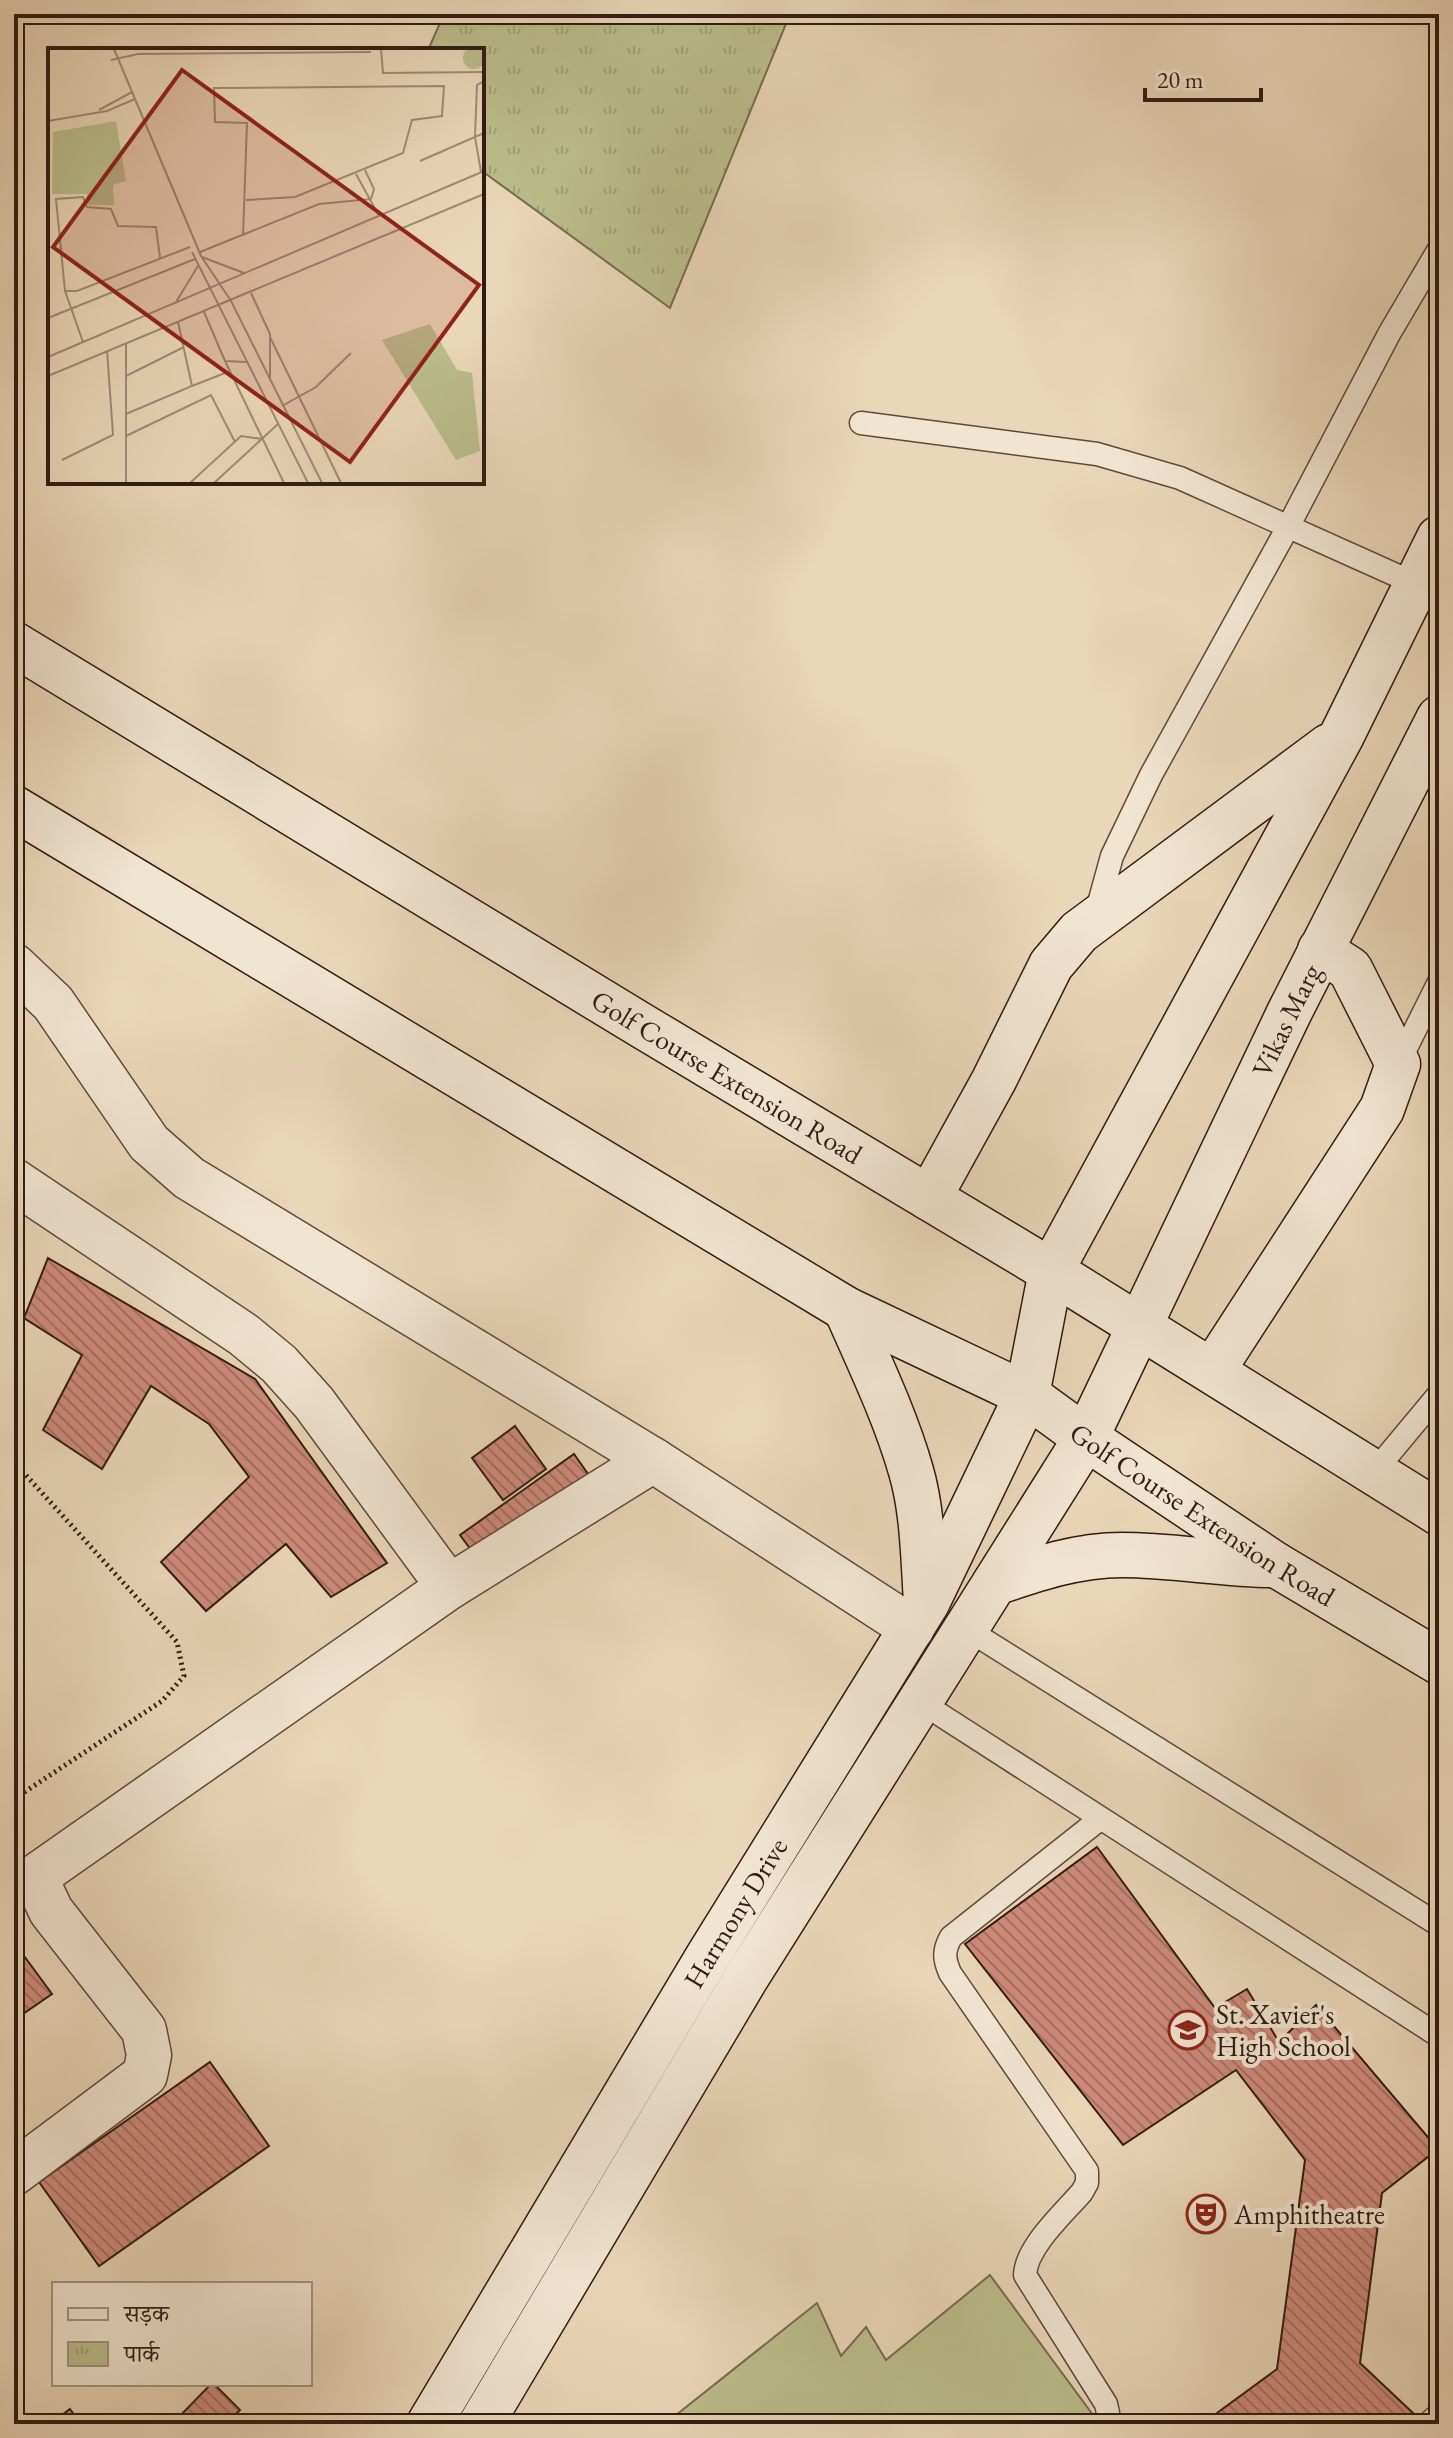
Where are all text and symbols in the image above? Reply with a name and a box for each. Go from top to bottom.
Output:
inset map [48,48,484,484]
scale bar [1145,52,1261,102]
text: 20 m [1157,64,1204,95]
street label: Vikas Marg [1243,957,1329,1083]
street label: Golf Course Extension Road [585,981,870,1172]
street label: Golf Course Extension Road [1063,1414,1342,1615]
street label: Harmony Drive [675,1831,795,1995]
place label: St. Xavier's High School [1216,1996,1351,2064]
school or university icon: St. Xavier's High School [1167,2009,1209,2051]
theatre icon: Amphitheatre [1185,2193,1227,2235]
place label: Amphitheatre [1233,2196,1385,2232]
legend [52,2282,312,2386]
text: सड़क [123,2298,171,2329]
text: पार्क [123,2338,161,2369]

